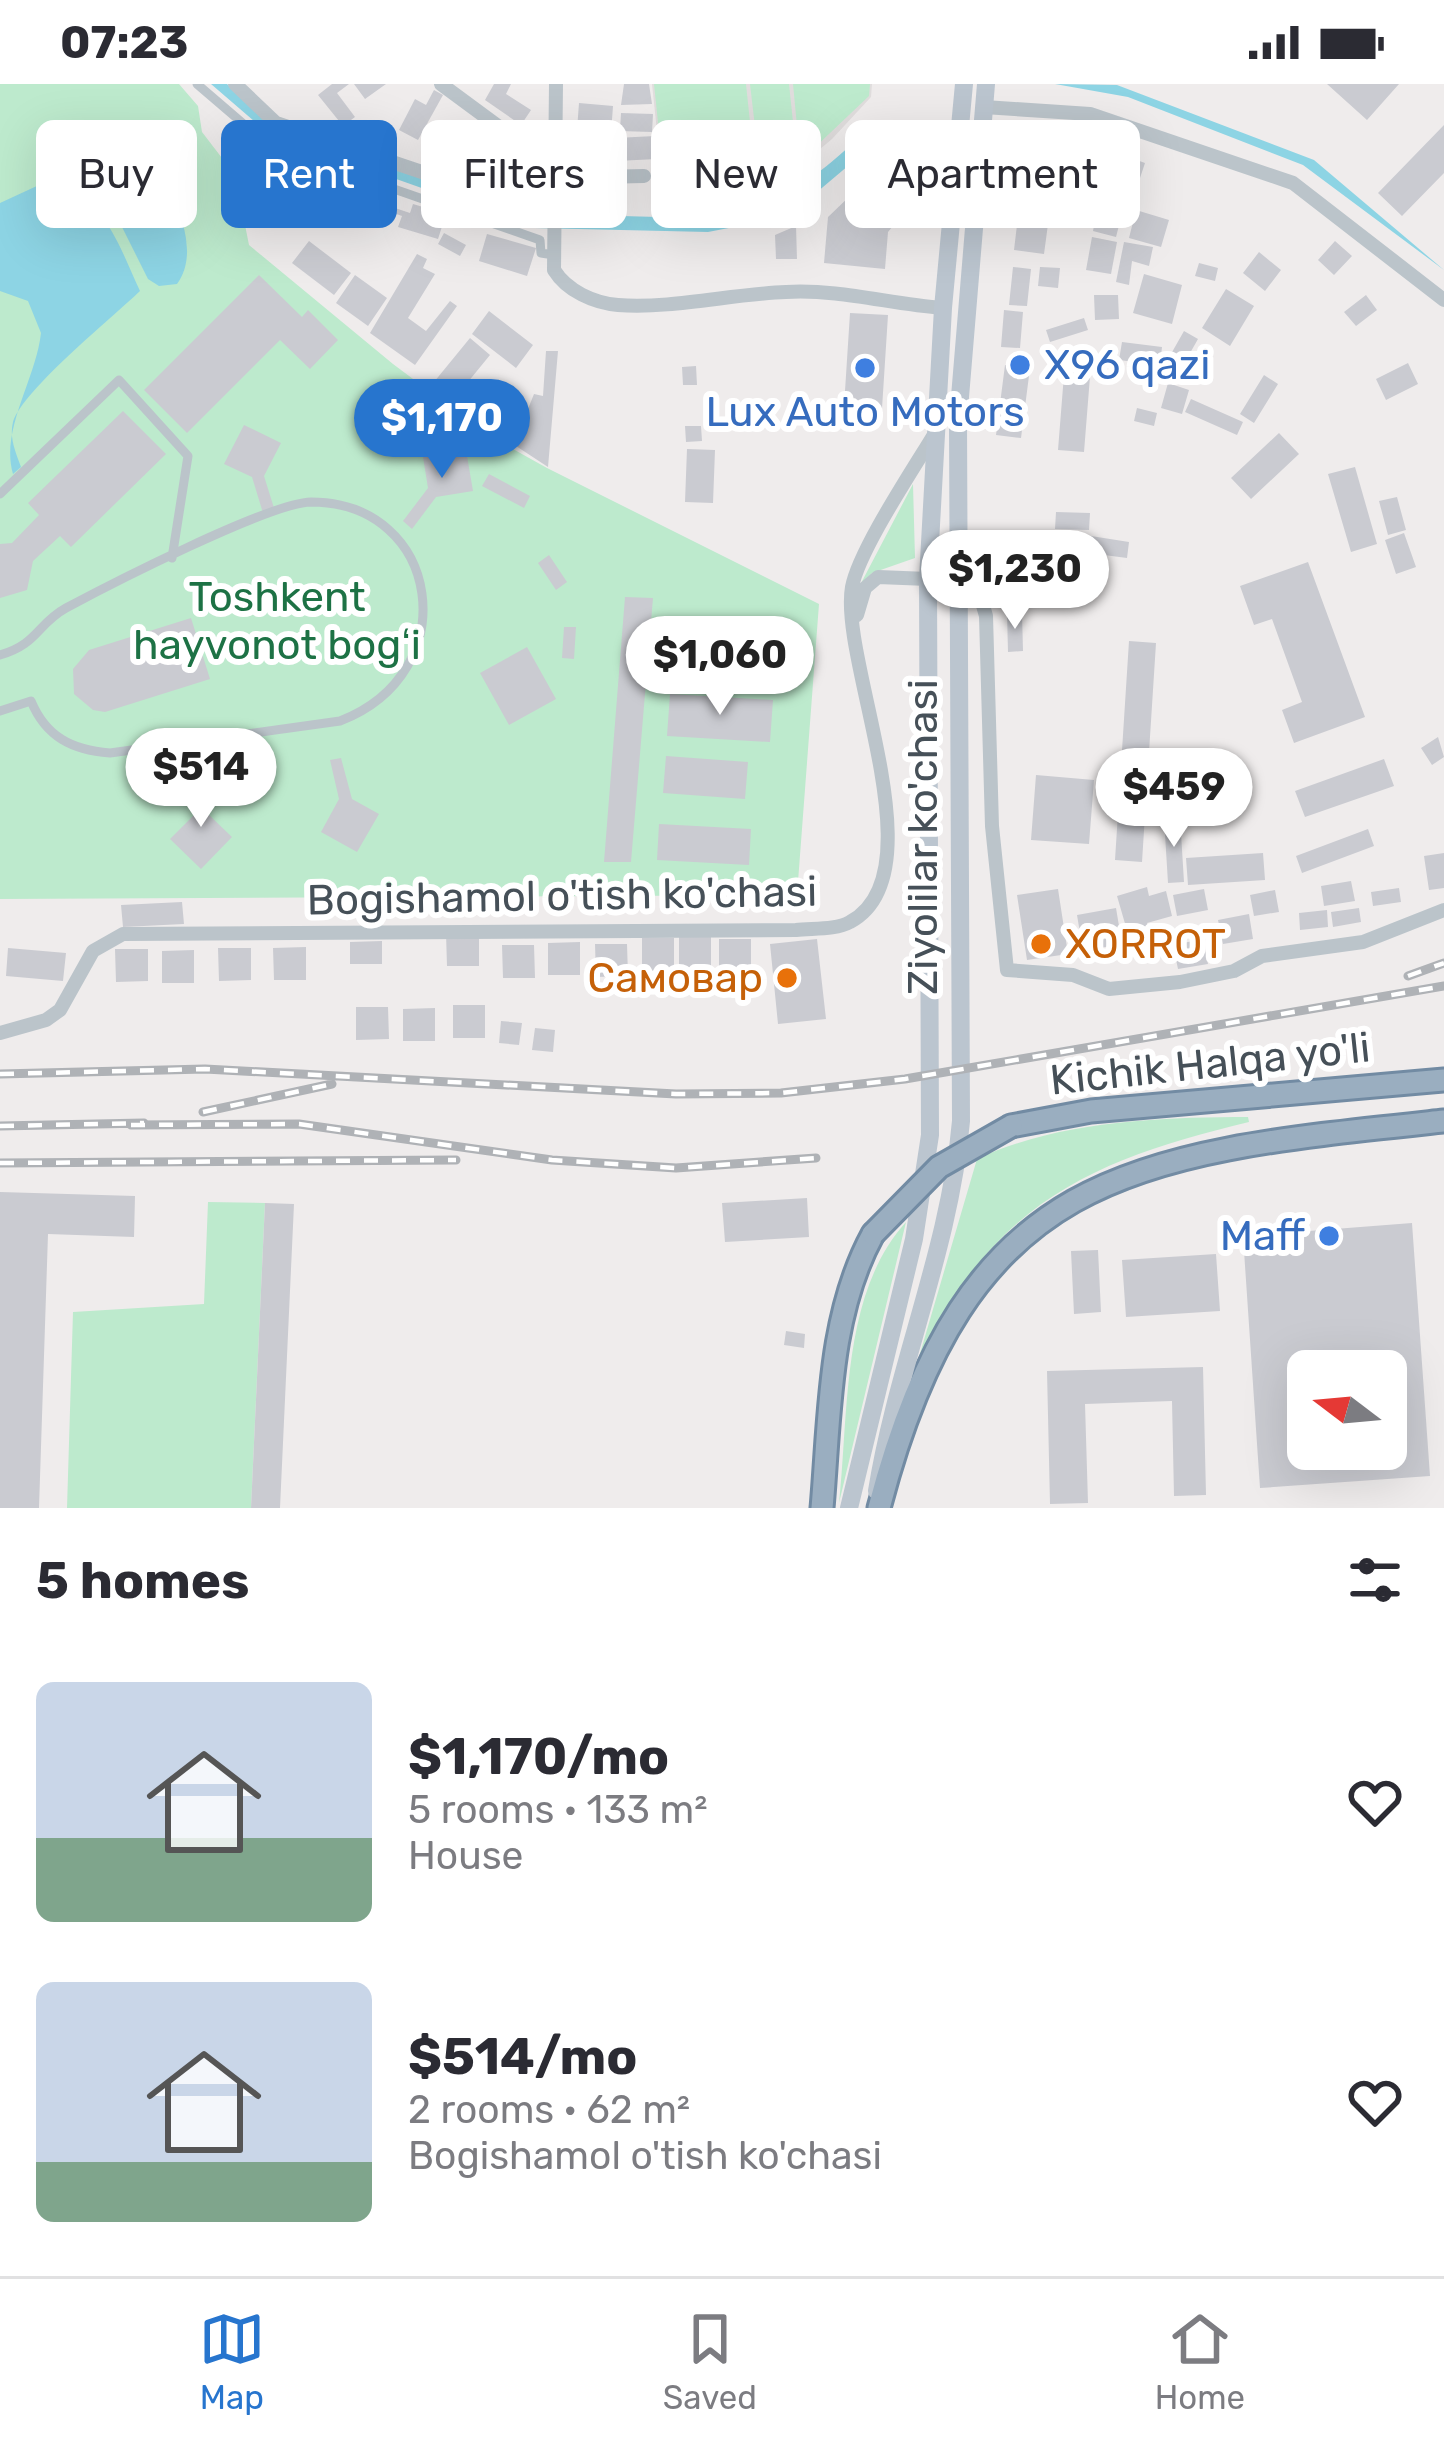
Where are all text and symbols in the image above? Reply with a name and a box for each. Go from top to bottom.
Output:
text: 07:23 [60,16,188,69]
chip: Buy [36,120,197,228]
chip: Rent [221,120,397,228]
chip: Filters [421,120,627,228]
chip: New [651,120,821,228]
chip: Apartment [845,120,1140,228]
place label: X96 qazi [1044,340,1210,390]
marker: X96 qazi [1007,352,1033,378]
marker: Lux Auto Motors [852,355,878,381]
pin: $1,170 [344,379,540,481]
place label: Lux Auto Motors [705,387,1025,437]
text: $1,170 [381,395,503,441]
pin: $1,230 [917,530,1113,632]
text: $1,230 [948,546,1082,592]
park label: Toshkent hayvonot bogʻi [133,572,421,670]
pin: $1,060 [622,616,818,718]
text: $1,060 [653,632,787,678]
street label: Ziyolilar ko'chasi [898,679,948,995]
pin: $514 [130,728,272,830]
text: $514 [153,744,250,790]
pin: $459 [1103,748,1245,850]
text: $459 [1123,764,1225,810]
street label: Bogishamol o'tish ko'chasi [306,867,818,925]
place label: XORROT [1065,919,1226,969]
marker: XORROT [1028,931,1054,957]
place label: Самовар [587,953,763,1003]
marker: Самовар [774,965,800,991]
street label: Kichik Halqa yo'li [1048,1022,1372,1106]
place label: Maff [1220,1211,1305,1261]
marker: Maff [1316,1223,1342,1249]
north arrow [1287,1350,1407,1470]
map controls [1287,1350,1407,1470]
icon: filters [1342,1547,1408,1613]
text: 5 homes [36,1550,249,1611]
text: $1,170/mo [408,1726,669,1787]
icon: home [132,1730,276,1874]
icon: heart [1342,1769,1408,1835]
text: 5 rooms · 133 m² [408,1787,708,1833]
text: House [408,1833,523,1879]
text: $514/mo [408,2026,637,2087]
icon: home [132,2030,276,2174]
icon: heart [1342,2069,1408,2135]
text: 2 rooms · 62 m² [408,2087,690,2133]
text: Bogishamol o'tish ko'chasi [408,2133,882,2179]
tab: Map [199,2306,265,2417]
tab: Saved [663,2306,757,2417]
tab: Home [1155,2306,1245,2417]

